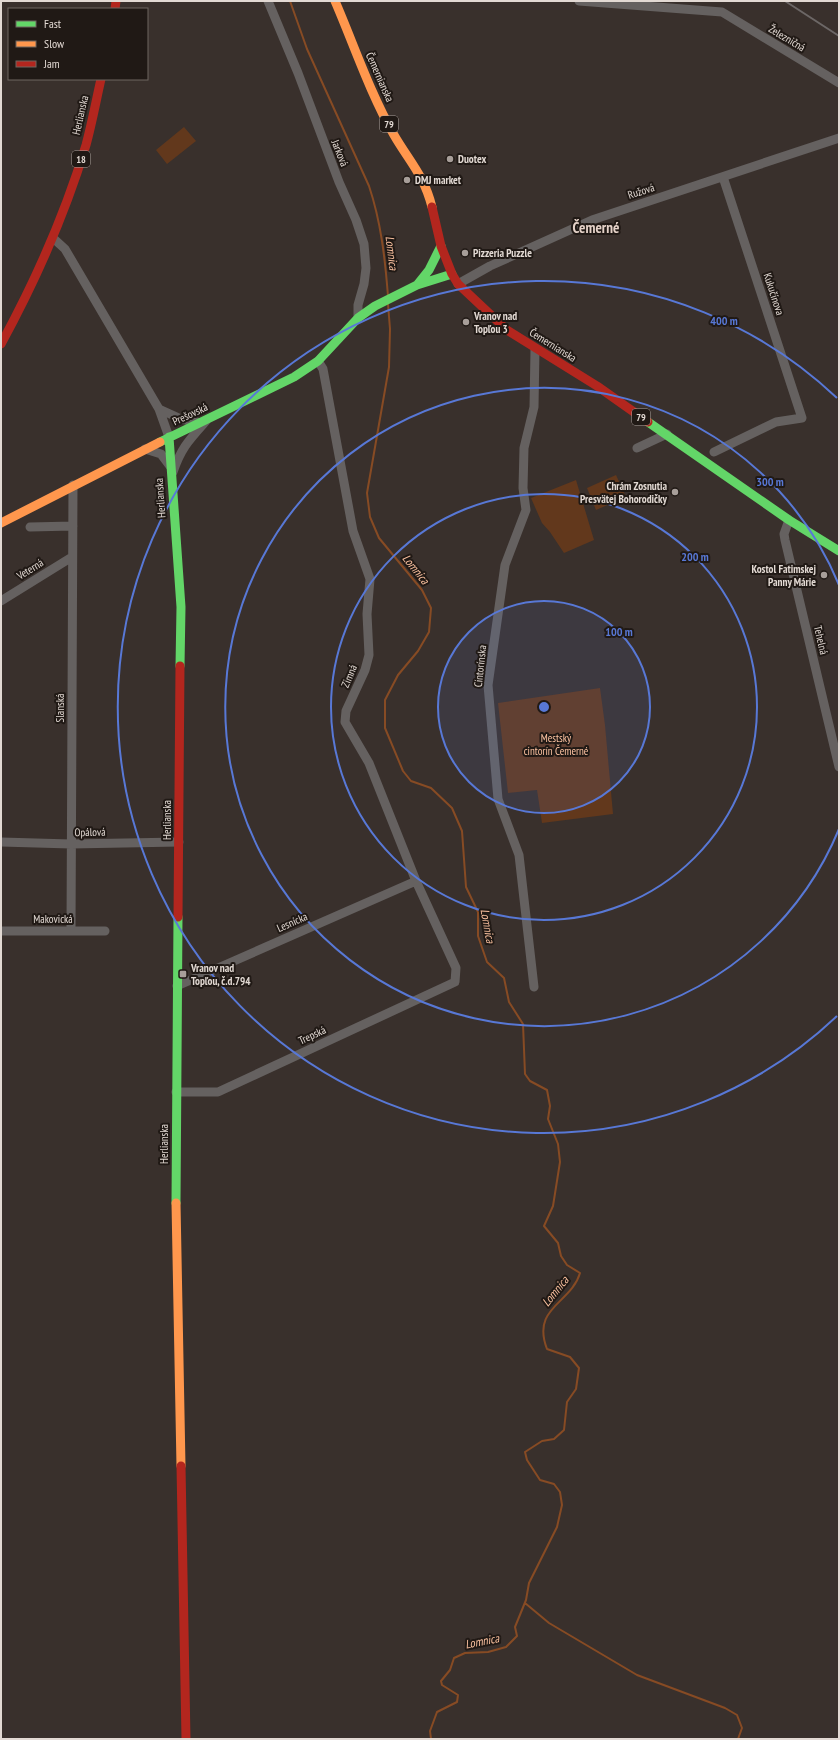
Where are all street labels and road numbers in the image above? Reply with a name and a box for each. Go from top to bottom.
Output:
street label: Železničná [766,22,808,54]
street label: Čemernianska [363,50,397,104]
street label: Herlianska [69,94,91,136]
road number: 79 [380,116,398,132]
street label: Jarková [328,137,352,168]
road number: 18 [72,151,90,167]
street label: Ružová [626,180,656,202]
street label: Kukučínova [761,271,787,317]
street label: Čemernianska [527,325,579,365]
street label: Prešovská [170,400,210,428]
road number: 79 [632,409,650,425]
street label: Herlianska [152,478,168,518]
street label: Veterná [13,555,46,583]
street label: Tehelná [811,624,831,656]
street label: Cintorínska [471,644,489,688]
street label: Zimná [338,662,360,690]
street label: Slanská [53,694,67,722]
street label: Herlianska [160,800,174,840]
street label: Opálová [74,825,106,839]
street label: Lesnícka [274,909,310,935]
street label: Makovická [33,912,73,926]
street label: Trepská [296,1023,328,1047]
street label: Herlianska [157,1124,171,1164]

